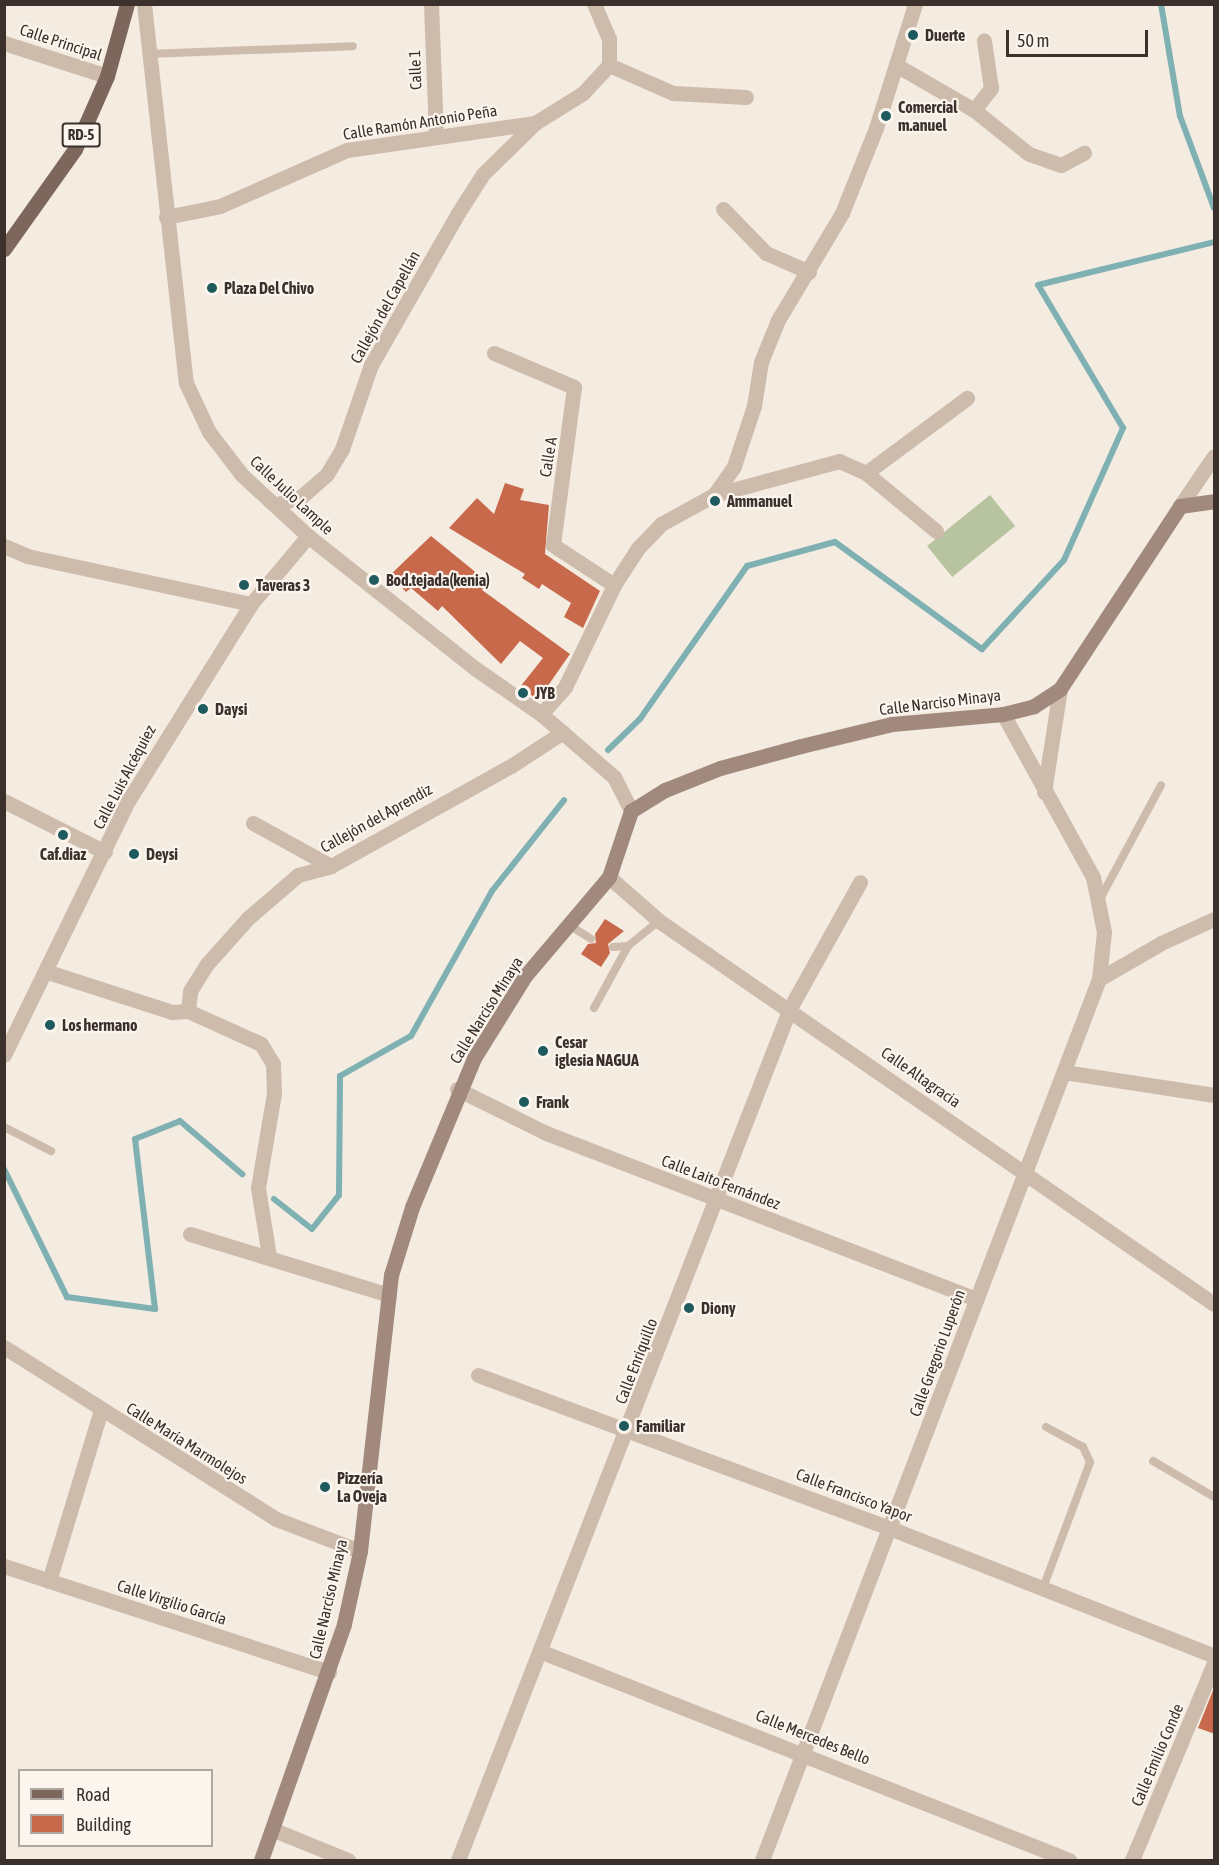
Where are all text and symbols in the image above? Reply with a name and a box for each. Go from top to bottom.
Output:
scale bar [1009,18,1152,56]
street label: Calle Principal [17,20,105,64]
place label: Duerte [925,25,965,45]
marker: Duerte [906,28,920,42]
text: 50 m [1017,30,1049,51]
street label: Calle 1 [405,50,425,90]
place label: Comercial m.anuel [898,97,958,135]
street label: Calle Ramón Antonio Peña [342,100,498,144]
marker: Comercial m.anuel [879,109,893,123]
road number: RD-5 [62,123,100,147]
street label: Callejón del Capellán [346,247,424,367]
place label: Plaza Del Chivo [224,278,314,298]
marker: Plaza Del Chivo [205,281,219,295]
street label: Calle A [535,436,561,478]
street label: Calle Julio Lample [246,452,338,538]
place label: Ammanuel [727,491,792,511]
marker: Ammanuel [708,494,722,508]
place label: Bod.tejada(kenia) [386,570,490,590]
marker: Bod.tejada(kenia) [367,573,381,587]
place label: Taveras 3 [256,575,310,595]
marker: Taveras 3 [237,578,251,592]
place label: JYB [535,683,555,703]
street label: Calle Narciso Minaya [878,685,1002,719]
marker: JYB [516,686,530,700]
place label: Daysi [215,699,247,719]
marker: Daysi [196,702,210,716]
street label: Calle Luis Alcéquiez [89,722,159,832]
street label: Callejón del Aprendiz [317,779,435,857]
marker: Caf.diaz [56,828,70,842]
place label: Caf.diaz [40,844,86,864]
place label: Deysi [146,844,178,864]
marker: Deysi [127,847,141,861]
street label: Calle Narciso Minaya [445,953,527,1067]
place label: Los hermano [62,1015,138,1035]
marker: Los hermano [43,1018,57,1032]
place label: Cesar iglesia NAGUA [555,1032,639,1070]
street label: Calle Altagracia [878,1043,964,1111]
marker: Cesar iglesia NAGUA [536,1044,550,1058]
place label: Frank [536,1092,569,1112]
marker: Frank [517,1095,531,1109]
street label: Calle Laito Fernández [659,1151,783,1213]
street label: Calle Gregorio Luperón [905,1287,969,1419]
place label: Diony [701,1298,736,1318]
marker: Diony [682,1301,696,1315]
street label: Calle Enriquillo [611,1315,661,1407]
street label: Calle María Marmolejos [123,1398,251,1488]
place label: Familiar [636,1416,685,1436]
marker: Familiar [617,1419,631,1433]
street label: Calle Francisco Yapor [793,1464,915,1526]
place label: Pizzería La Oveja [337,1468,387,1506]
marker: Pizzería La Oveja [318,1480,332,1494]
street label: Calle Narciso Minaya [305,1537,351,1661]
street label: Calle Virgilio García [115,1575,229,1629]
street label: Calle Emilio Conde [1127,1701,1187,1809]
street label: Calle Mercedes Bello [753,1705,873,1769]
legend [18,1769,213,1847]
text: Road [76,1784,110,1805]
text: Building [76,1814,131,1835]

